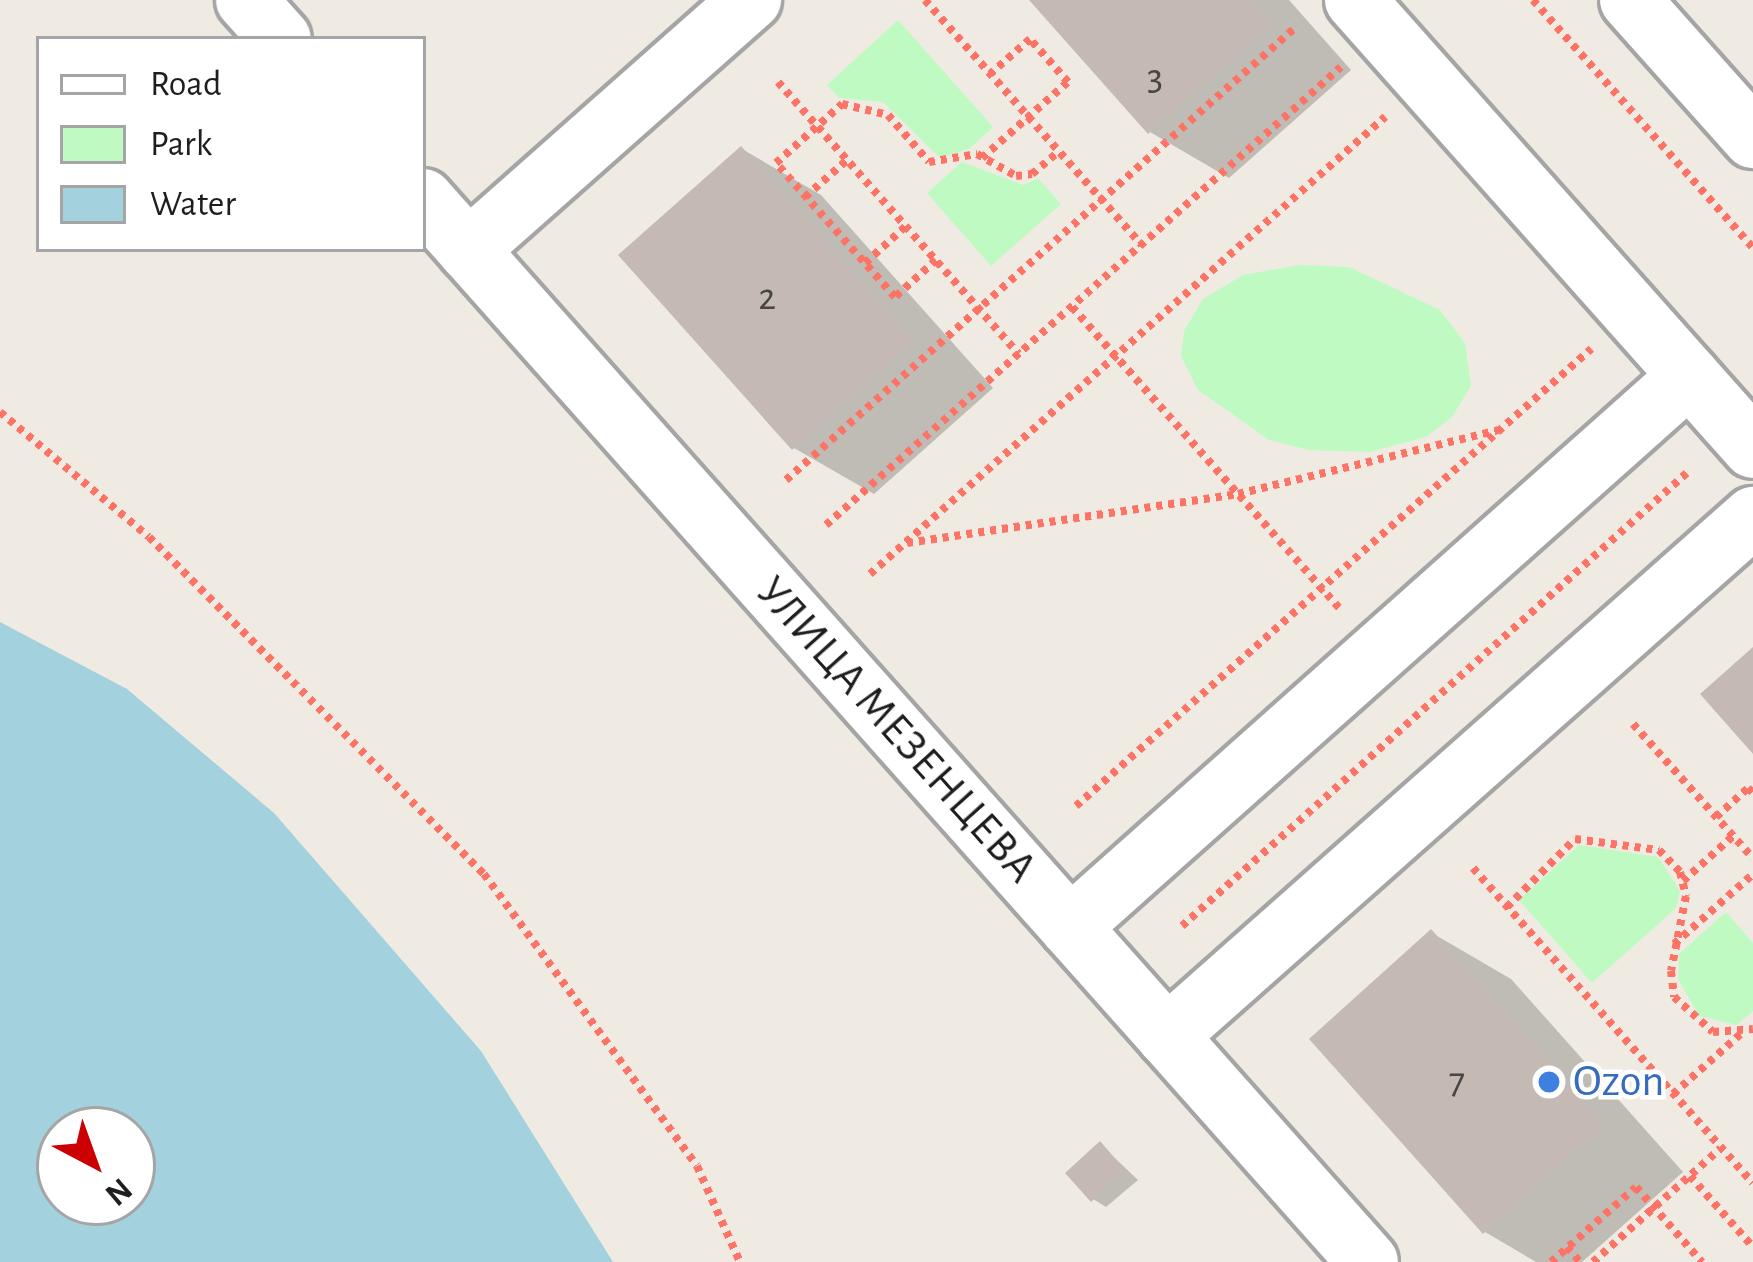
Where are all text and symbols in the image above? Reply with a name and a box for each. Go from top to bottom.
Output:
legend [36,36,426,252]
house number: 3 [1147,55,1163,101]
text: Road [150,66,222,102]
text: Park [150,126,212,162]
text: Water [150,186,236,222]
house number: 2 [758,275,776,321]
street label: УЛИЦА МЕЗЕНЦЕВА [744,566,1048,894]
place label: Ozon [1573,1055,1664,1109]
house number: 7 [1449,1059,1465,1105]
marker: Ozon [1536,1069,1562,1095]
north arrow [36,1106,156,1226]
text: N [98,1171,137,1211]

